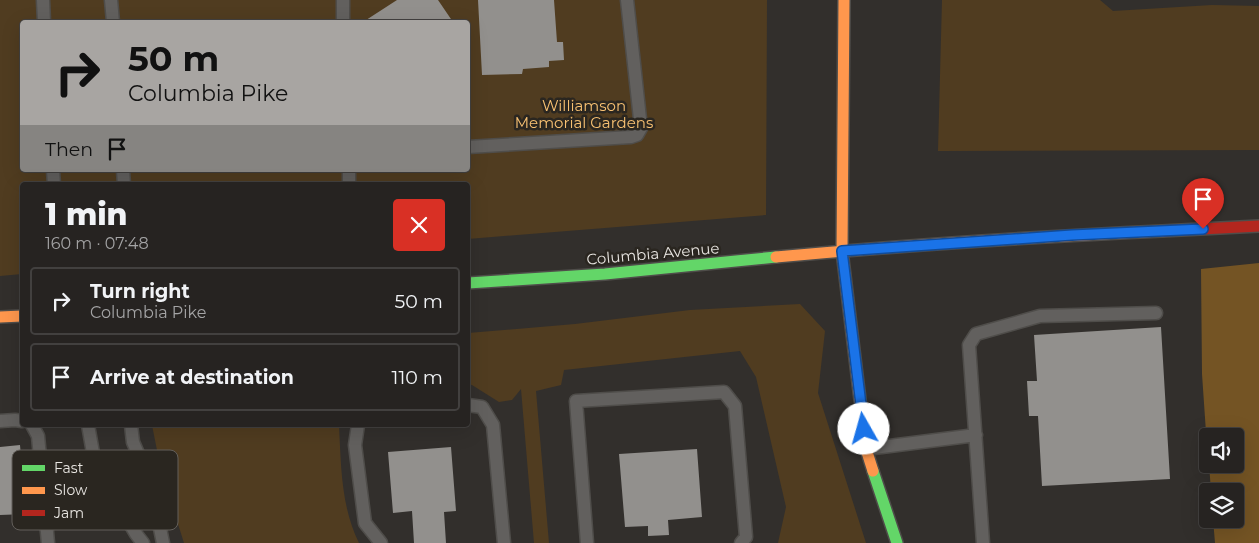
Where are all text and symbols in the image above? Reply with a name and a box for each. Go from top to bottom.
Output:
text: 50 m [128,37,219,80]
icon: right [45,40,110,105]
text: Columbia Pike [128,80,288,107]
park label: Williamson Memorial Gardens [515,96,653,132]
icon: arrive [103,135,131,163]
text: Then [45,138,93,161]
pin [1182,178,1224,229]
icon: arrive [1189,185,1217,213]
text: 1 min [45,196,128,233]
button: close [393,199,445,251]
text: 160 m · 07:48 [45,234,149,253]
street label: Columbia Avenue [586,238,720,269]
text: Turn right [90,280,190,303]
icon: right [47,287,75,315]
text: 50 m [395,290,443,313]
text: Columbia Pike [90,303,207,322]
icon: arrive [47,363,75,391]
text: Arrive at destination [90,366,294,389]
text: 110 m [392,366,443,389]
position arrow [837,402,889,454]
map controls [1199,428,1244,528]
button: sound [1199,428,1244,473]
legend [12,450,178,530]
text: Fast [54,459,84,477]
text: Slow [54,481,88,499]
button: layers [1199,483,1244,528]
text: Jam [53,504,84,522]

